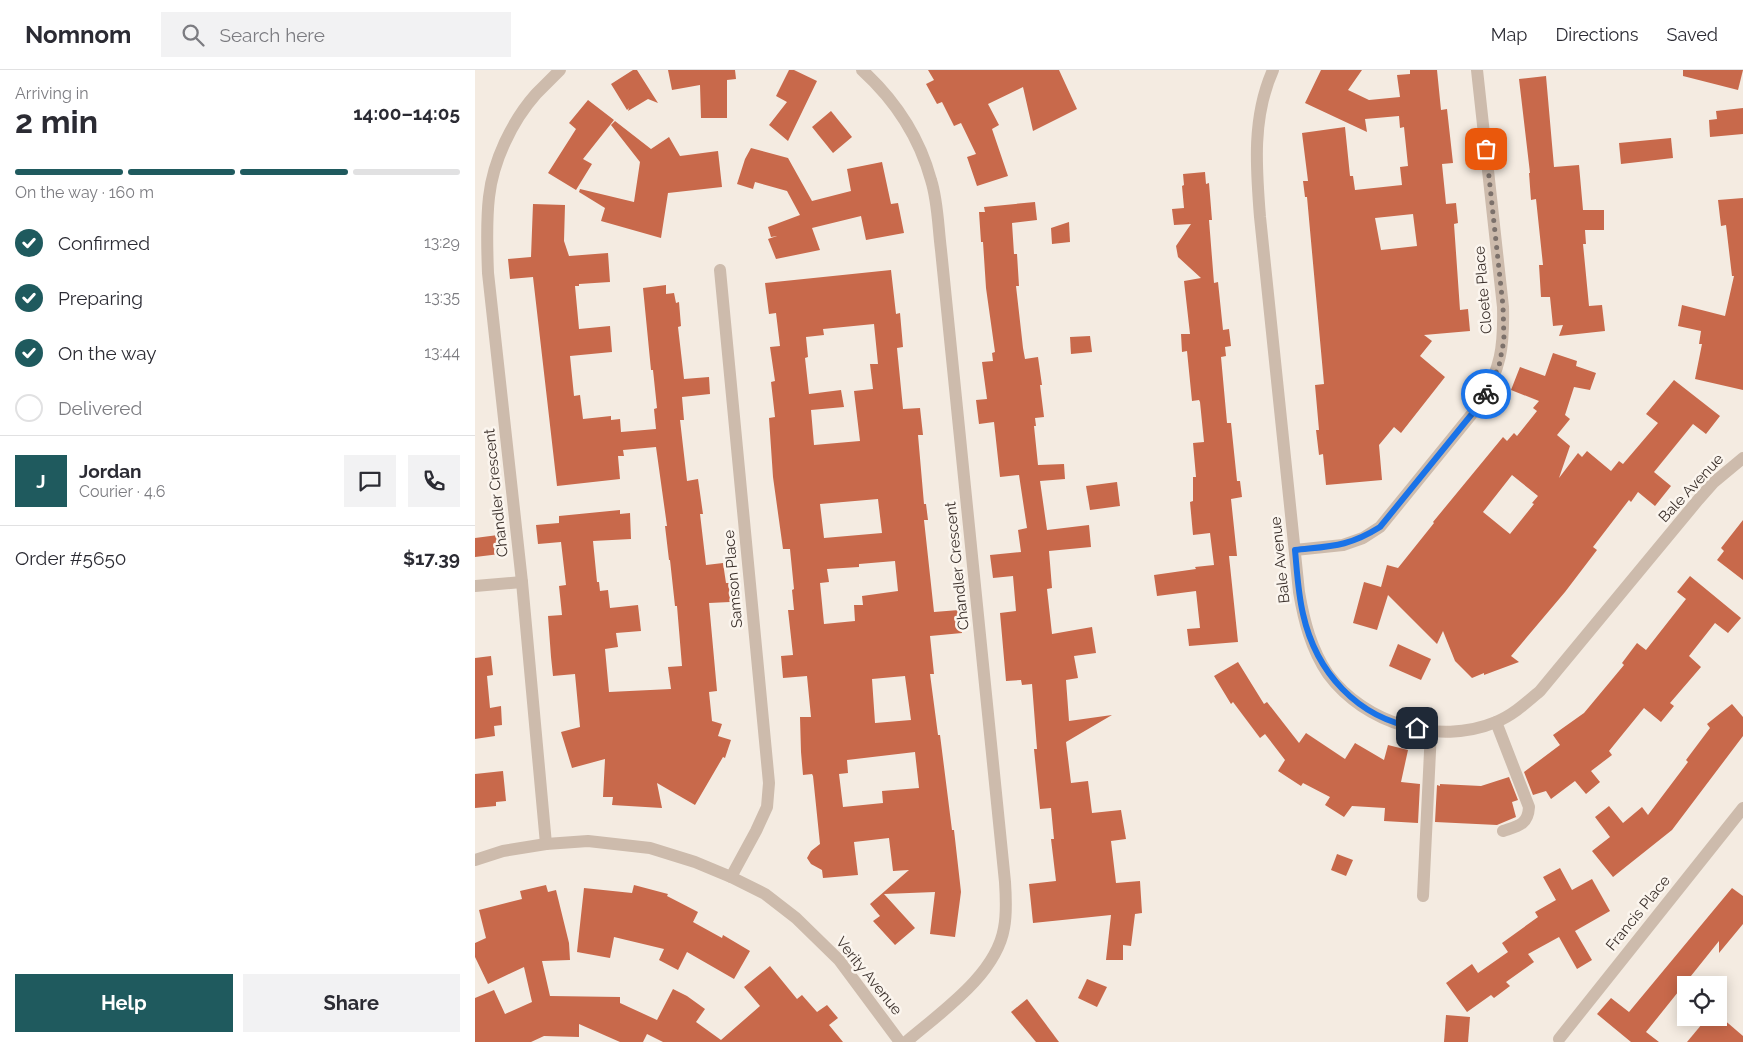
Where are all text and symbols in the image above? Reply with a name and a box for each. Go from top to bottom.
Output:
search box [161,12,511,57]
text: Nomnom [25,20,131,49]
icon: search [179,21,207,49]
text: Search here [219,24,325,46]
text: Map [1491,24,1527,45]
text: Directions [1555,24,1639,45]
text: Saved [1667,24,1718,45]
text: Arriving in [15,84,89,103]
text: 14:00–14:05 [353,102,460,124]
text: 2 min [15,103,98,140]
pin [1465,128,1507,170]
icon: bag [1472,135,1500,163]
text: On the way · 160 m [15,183,154,202]
icon: check [15,229,43,257]
text: Confirmed [58,232,150,254]
text: 13:29 [424,233,460,252]
street label: Cloete Place [1470,245,1496,335]
icon: check [15,284,43,312]
text: Preparing [58,287,143,309]
text: 13:35 [424,288,460,307]
icon: check [15,339,43,367]
text: On the way [58,342,157,364]
text: 13:44 [424,343,460,362]
courier [1461,369,1511,419]
icon: bike [1472,380,1500,408]
text: Delivered [58,397,142,419]
street label: Chandler Crescent [480,428,512,558]
street label: Bale Avenue [1655,450,1727,526]
button: chat [344,455,396,507]
button: phone [408,455,460,507]
text: Jordan [79,460,142,482]
text: J [36,470,46,492]
text: Courier · 4.6 [79,482,165,501]
street label: Chandler Crescent [941,501,973,631]
street label: Bale Avenue [1266,516,1294,604]
street label: Samson Place [720,529,746,629]
text: Order #5650 [15,547,126,569]
text: $17.39 [403,547,460,569]
pin [1396,707,1438,749]
icon: home [1403,714,1431,742]
street label: Francis Place [1602,872,1674,954]
street label: Verity Avenue [832,933,906,1019]
button: Help [15,974,233,1032]
button: Share [243,974,460,1032]
map controls [1677,976,1727,1026]
button: locate [1677,976,1727,1026]

